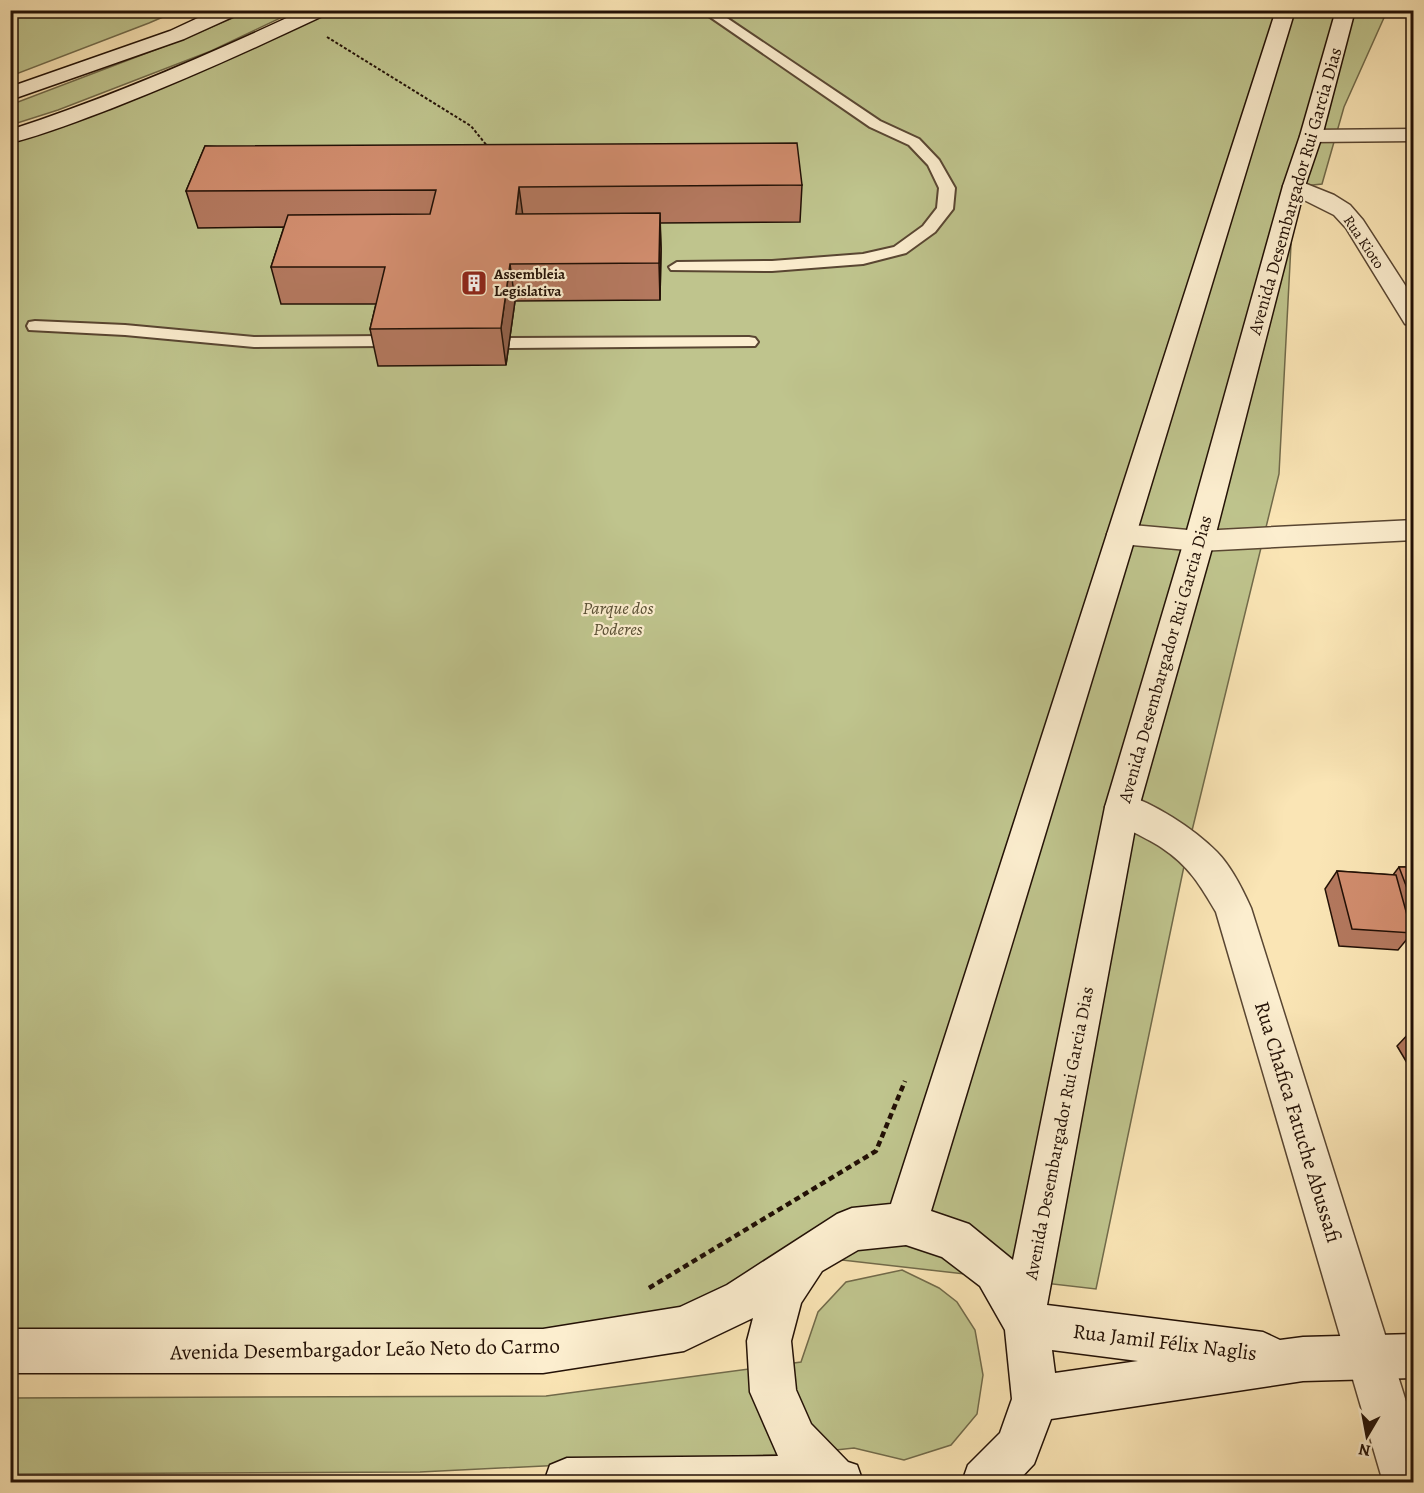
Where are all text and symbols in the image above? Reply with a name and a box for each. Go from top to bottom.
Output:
street label: Avenida Desembargador Rui Garcia Dias [1242,44,1348,338]
street label: Rua Kioto [1339,211,1389,273]
place label: Assembleia Legislativa [493,264,566,301]
building icon: Assembleia Legislativa [459,268,489,298]
street label: Avenida Desembargador Rui Garcia Dias [1112,512,1218,806]
park label: Parque dos Poderes [582,596,654,641]
street label: Avenida Desembargador Rui Garcia Dias [1019,984,1099,1283]
street label: Rua Chafica Fatuche Abussafi [1248,998,1348,1246]
street label: Rua Jamil Félix Naglis [1071,1317,1259,1367]
street label: Avenida Desembargador Leão Neto do Carmo [169,1332,560,1366]
north arrow [1337,1406,1397,1466]
text: N [1357,1438,1372,1462]

